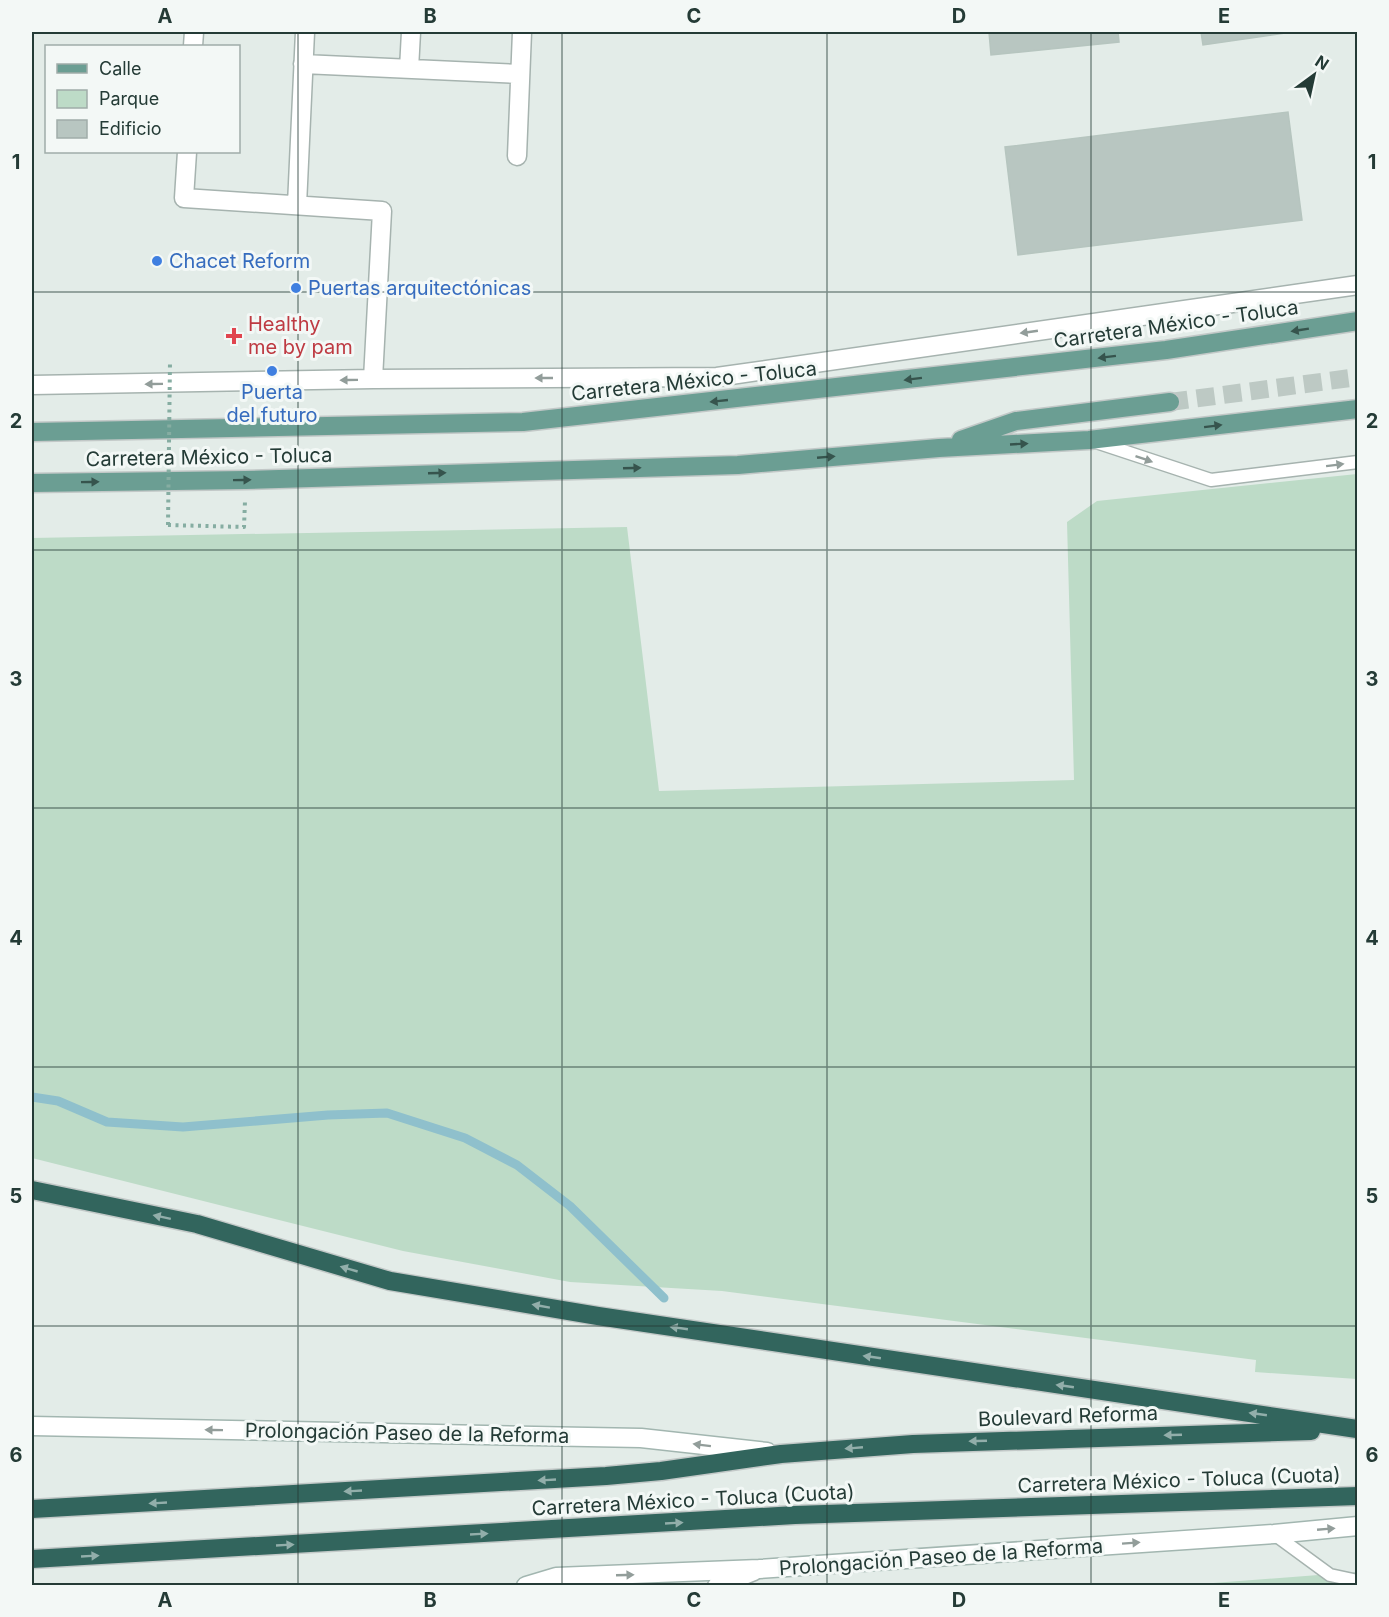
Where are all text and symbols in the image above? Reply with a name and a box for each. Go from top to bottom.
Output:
text: A [158,4,173,28]
text: B [423,4,437,28]
text: C [687,4,701,28]
text: D [952,4,966,28]
text: E [1218,4,1230,28]
legend [45,45,240,153]
north arrow [1284,45,1344,105]
text: N [1312,51,1333,74]
text: Calle [99,58,141,79]
text: Parque [99,88,159,109]
text: Edificio [99,118,162,139]
text: 1 [12,150,20,174]
text: 1 [1368,150,1376,174]
place label: Chacet Reform [169,249,310,273]
marker: Chacet Reform [150,254,164,268]
place label: Puertas arquitectónicas [308,276,531,300]
marker: Puertas arquitectónicas [289,281,303,295]
street label: Carretera México - Toluca [1052,295,1300,353]
place label: Healthy me by pam [248,312,353,359]
one-way arrow [1290,326,1309,335]
marker: Healthy me by pam [225,327,243,345]
one-way arrow [1020,327,1039,336]
one-way arrow [1097,352,1116,362]
street label: Carretera México - Toluca [570,356,818,406]
marker: Puerta del futuro [265,364,279,378]
one-way arrow [534,373,553,383]
one-way arrow [339,375,358,385]
one-way arrow [903,375,922,384]
one-way arrow [144,379,163,389]
place label: Puerta del futuro [226,380,318,427]
one-way arrow [710,397,729,406]
text: 2 [10,409,22,433]
text: 2 [1366,409,1378,433]
one-way arrow [1203,421,1222,431]
one-way arrow [1009,439,1028,448]
street label: Carretera México - Toluca [85,443,333,471]
one-way arrow [817,452,836,462]
one-way arrow [1135,455,1153,465]
one-way arrow [1325,460,1344,470]
one-way arrow [622,463,641,472]
one-way arrow [427,469,446,478]
one-way arrow [232,475,251,484]
one-way arrow [80,477,99,487]
text: 3 [10,667,22,691]
text: 3 [1366,667,1378,691]
text: 4 [9,926,23,950]
text: 4 [1365,926,1379,950]
text: 5 [10,1184,22,1208]
text: 5 [1366,1184,1378,1208]
one-way arrow [152,1212,171,1221]
one-way arrow [340,1264,358,1273]
one-way arrow [531,1301,550,1310]
one-way arrow [670,1323,689,1332]
one-way arrow [863,1352,882,1361]
one-way arrow [1055,1381,1074,1390]
street label: Boulevard Reforma [978,1401,1158,1431]
one-way arrow [1248,1410,1267,1419]
street label: Prolongación Paseo de la Reforma [245,1418,569,1448]
one-way arrow [204,1425,223,1435]
one-way arrow [1163,1430,1182,1440]
one-way arrow [969,1437,988,1446]
one-way arrow [692,1440,711,1450]
text: 6 [10,1443,23,1467]
one-way arrow [845,1443,864,1453]
text: 6 [1366,1443,1379,1467]
street label: Carretera México - Toluca (Cuota) [1017,1462,1341,1498]
one-way arrow [538,1475,557,1484]
street label: Carretera México - Toluca (Cuota) [531,1480,855,1520]
one-way arrow [343,1487,362,1496]
one-way arrow [149,1498,168,1507]
one-way arrow [664,1518,683,1527]
one-way arrow [1316,1524,1335,1534]
one-way arrow [470,1529,489,1539]
street label: Prolongación Paseo de la Reforma [778,1534,1104,1580]
one-way arrow [1122,1539,1141,1548]
one-way arrow [275,1541,294,1550]
one-way arrow [80,1552,99,1561]
one-way arrow [616,1570,635,1579]
text: A [158,1588,173,1612]
text: B [423,1588,437,1612]
text: C [687,1588,701,1612]
text: D [952,1588,966,1612]
text: E [1218,1588,1230,1612]

